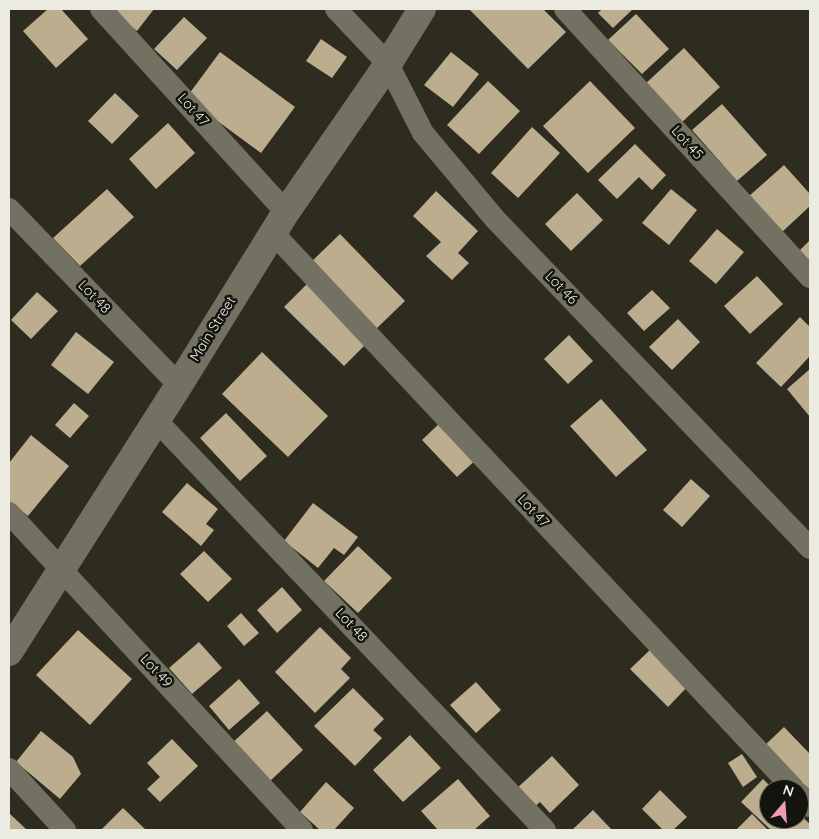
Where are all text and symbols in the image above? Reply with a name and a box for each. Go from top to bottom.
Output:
street label: Lot 47 [174,90,212,130]
street label: Lot 45 [668,123,706,163]
street label: Lot 46 [541,268,581,308]
street label: Lot 48 [74,277,114,317]
street label: Main Street [186,293,240,365]
street label: Lot 47 [514,491,552,531]
street label: Lot 48 [331,605,371,645]
street label: Lot 49 [136,651,176,691]
north arrow [759,779,809,829]
text: N [781,781,796,801]

